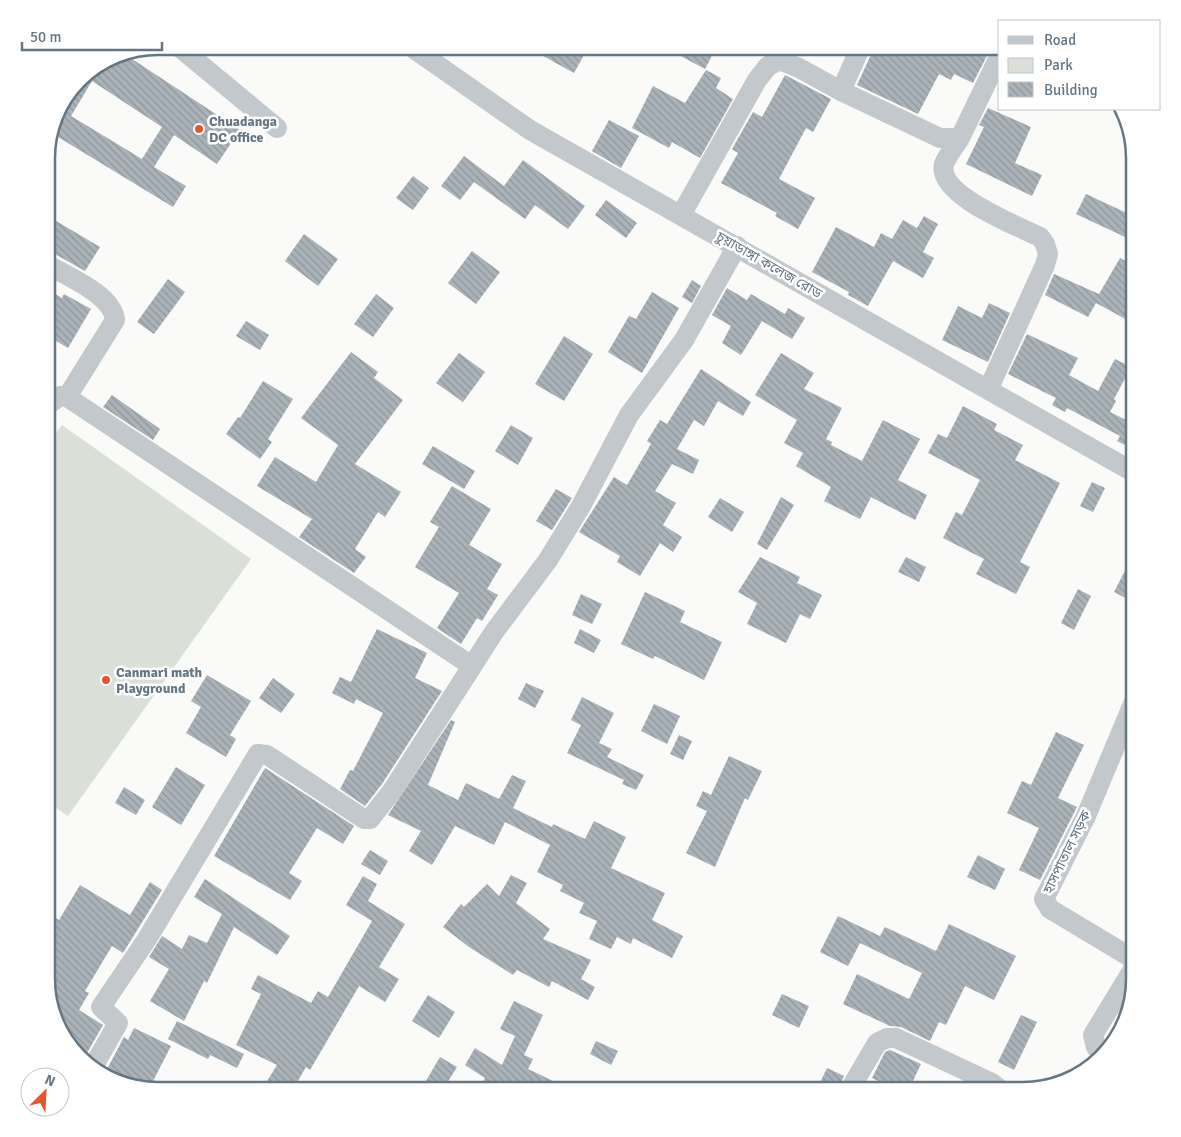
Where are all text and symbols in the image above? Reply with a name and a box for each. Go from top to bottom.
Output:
scale bar [22,20,162,52]
legend [998,20,1161,110]
text: 50 m [30,28,61,46]
text: Road [1044,31,1076,49]
text: Park [1044,56,1073,74]
text: Building [1044,81,1098,99]
place label: Chuadanga DC office [209,113,277,146]
marker: Chuadanga DC office [193,123,205,135]
street label: চুয়াডাঙ্গা কলেজ রোড [712,227,826,303]
place label: Canmari math Playground [116,664,203,697]
marker: Canmari math Playground [100,674,112,686]
street label: হাসপাতাল সড়ক [1039,807,1095,897]
north arrow [20,1067,70,1117]
text: N [42,1071,58,1090]

